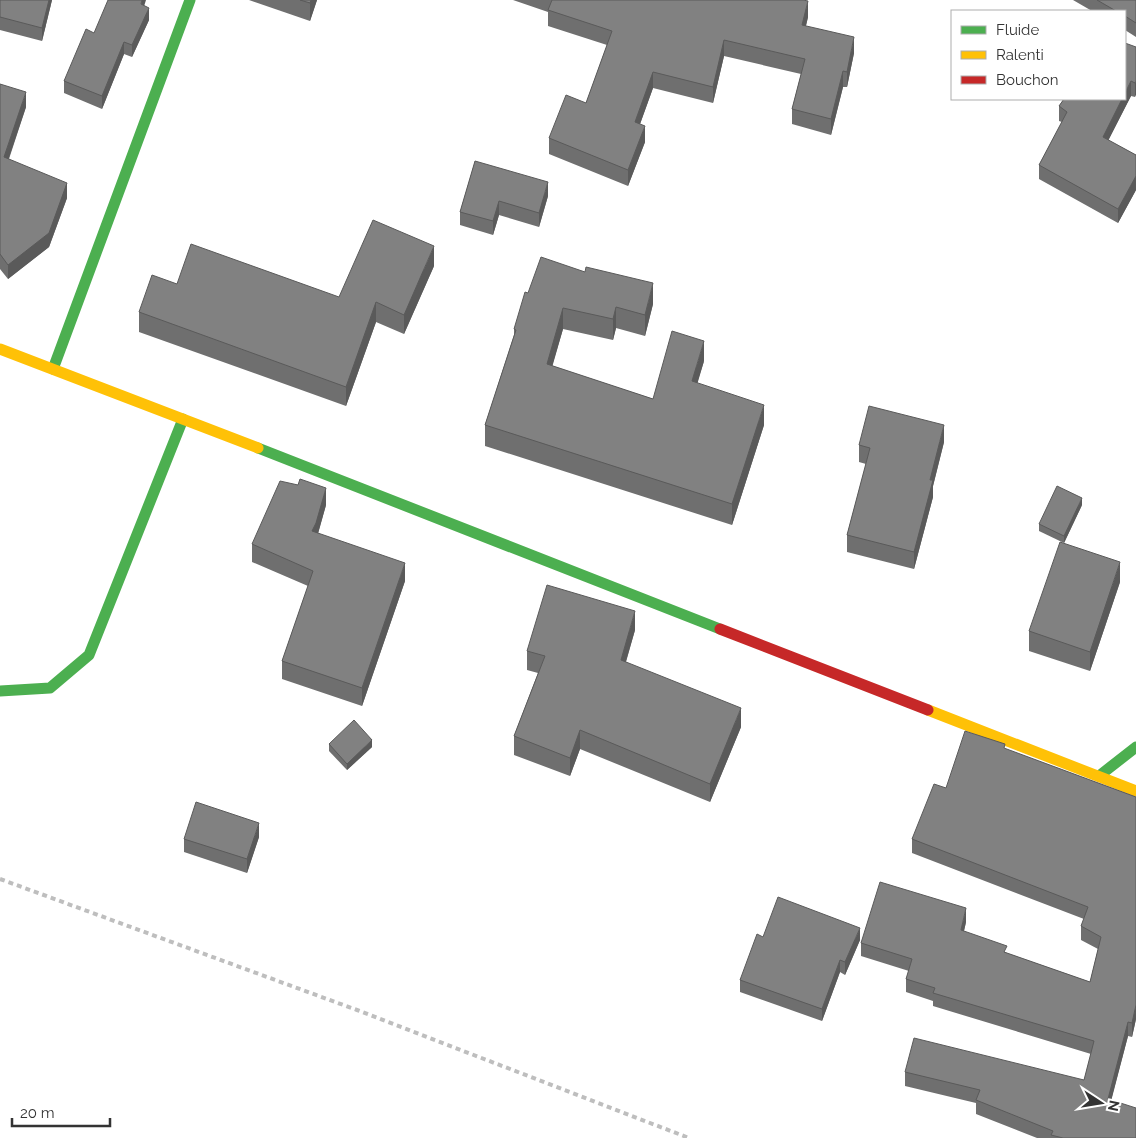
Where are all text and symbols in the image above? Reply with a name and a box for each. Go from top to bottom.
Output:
legend [951,10,1126,100]
text: Fluide [996,21,1039,39]
text: Ralenti [996,46,1044,64]
text: Bouchon [996,71,1058,89]
north arrow [1076,1078,1126,1128]
scale bar [12,1096,110,1128]
text: N [1105,1099,1123,1113]
text: 20 m [20,1104,55,1122]

